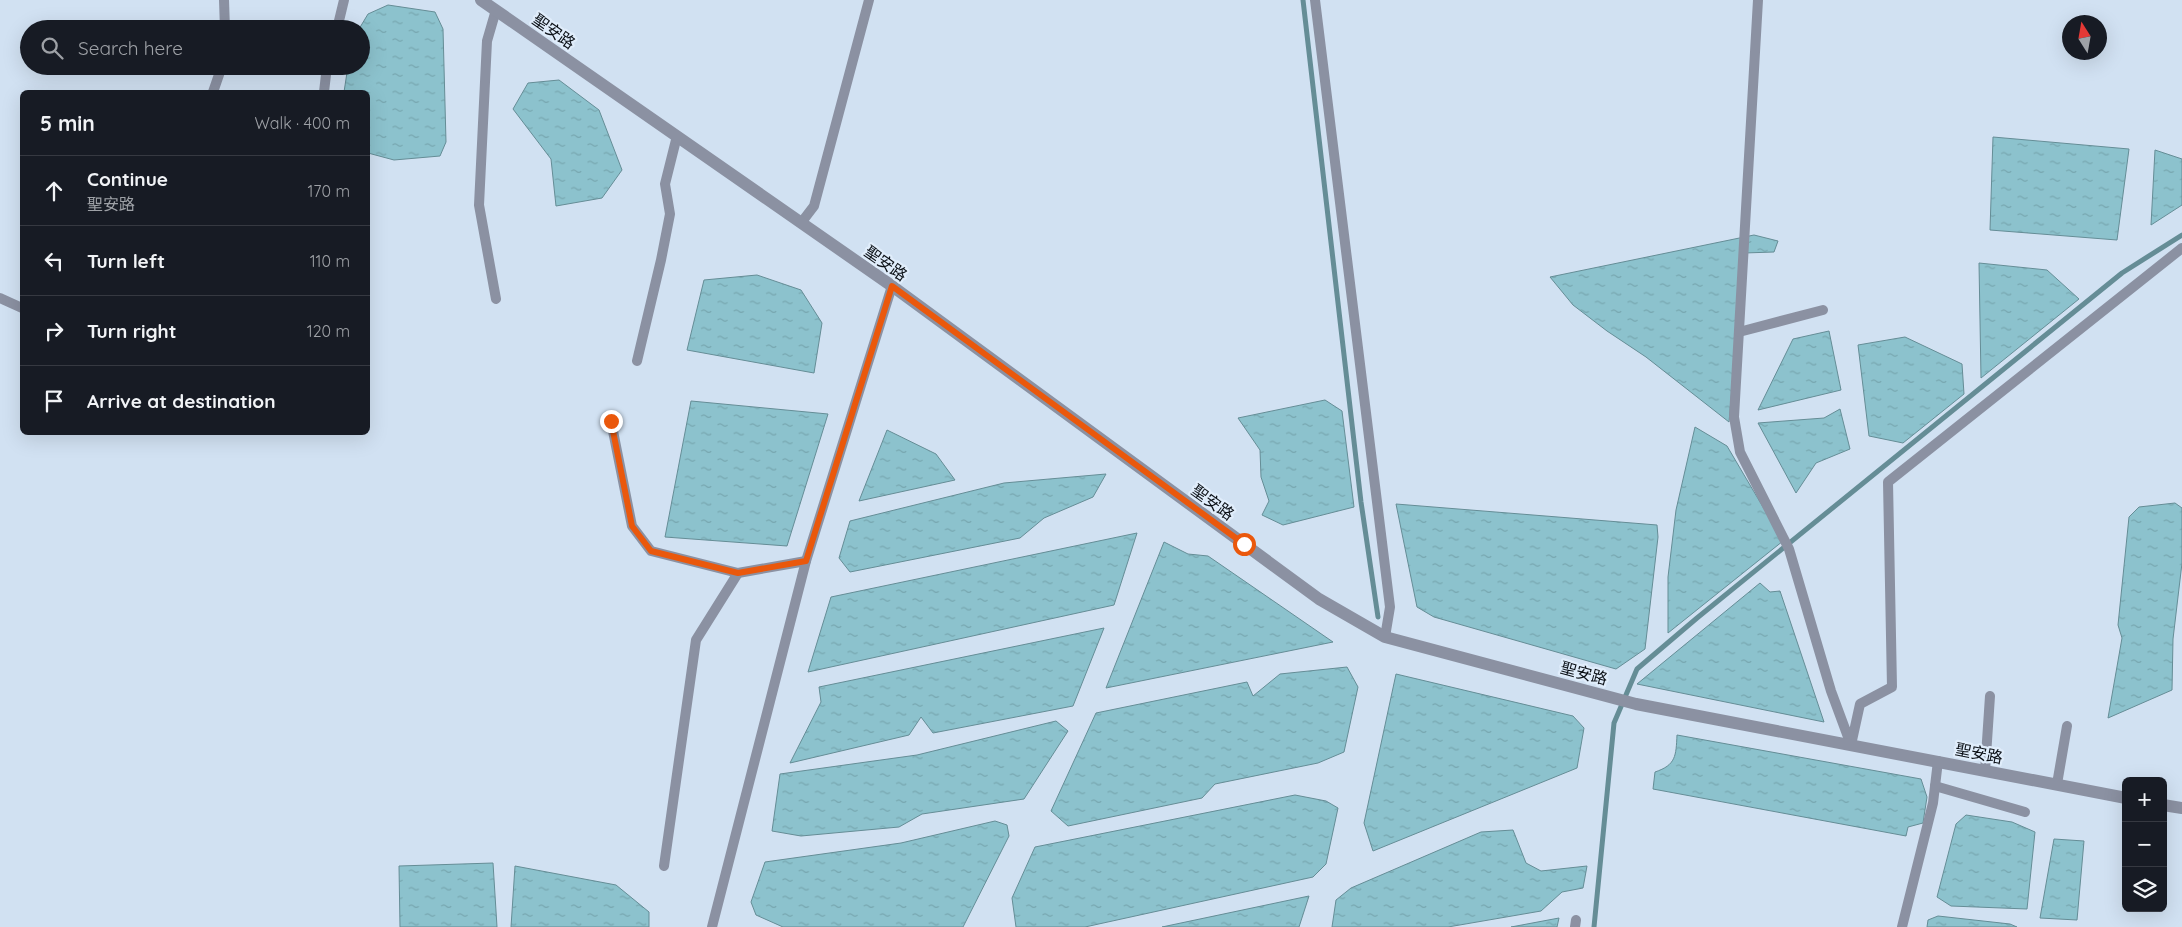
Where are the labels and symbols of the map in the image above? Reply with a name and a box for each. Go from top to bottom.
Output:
street label: 聖安路 [529,9,579,53]
north arrow [2062,15,2107,60]
street label: 聖安路 [861,241,911,285]
route end [600,410,623,433]
street label: 聖安路 [1188,480,1238,524]
route start [1233,533,1256,556]
street label: 聖安路 [1558,657,1610,689]
street label: 聖安路 [1954,739,2004,767]

